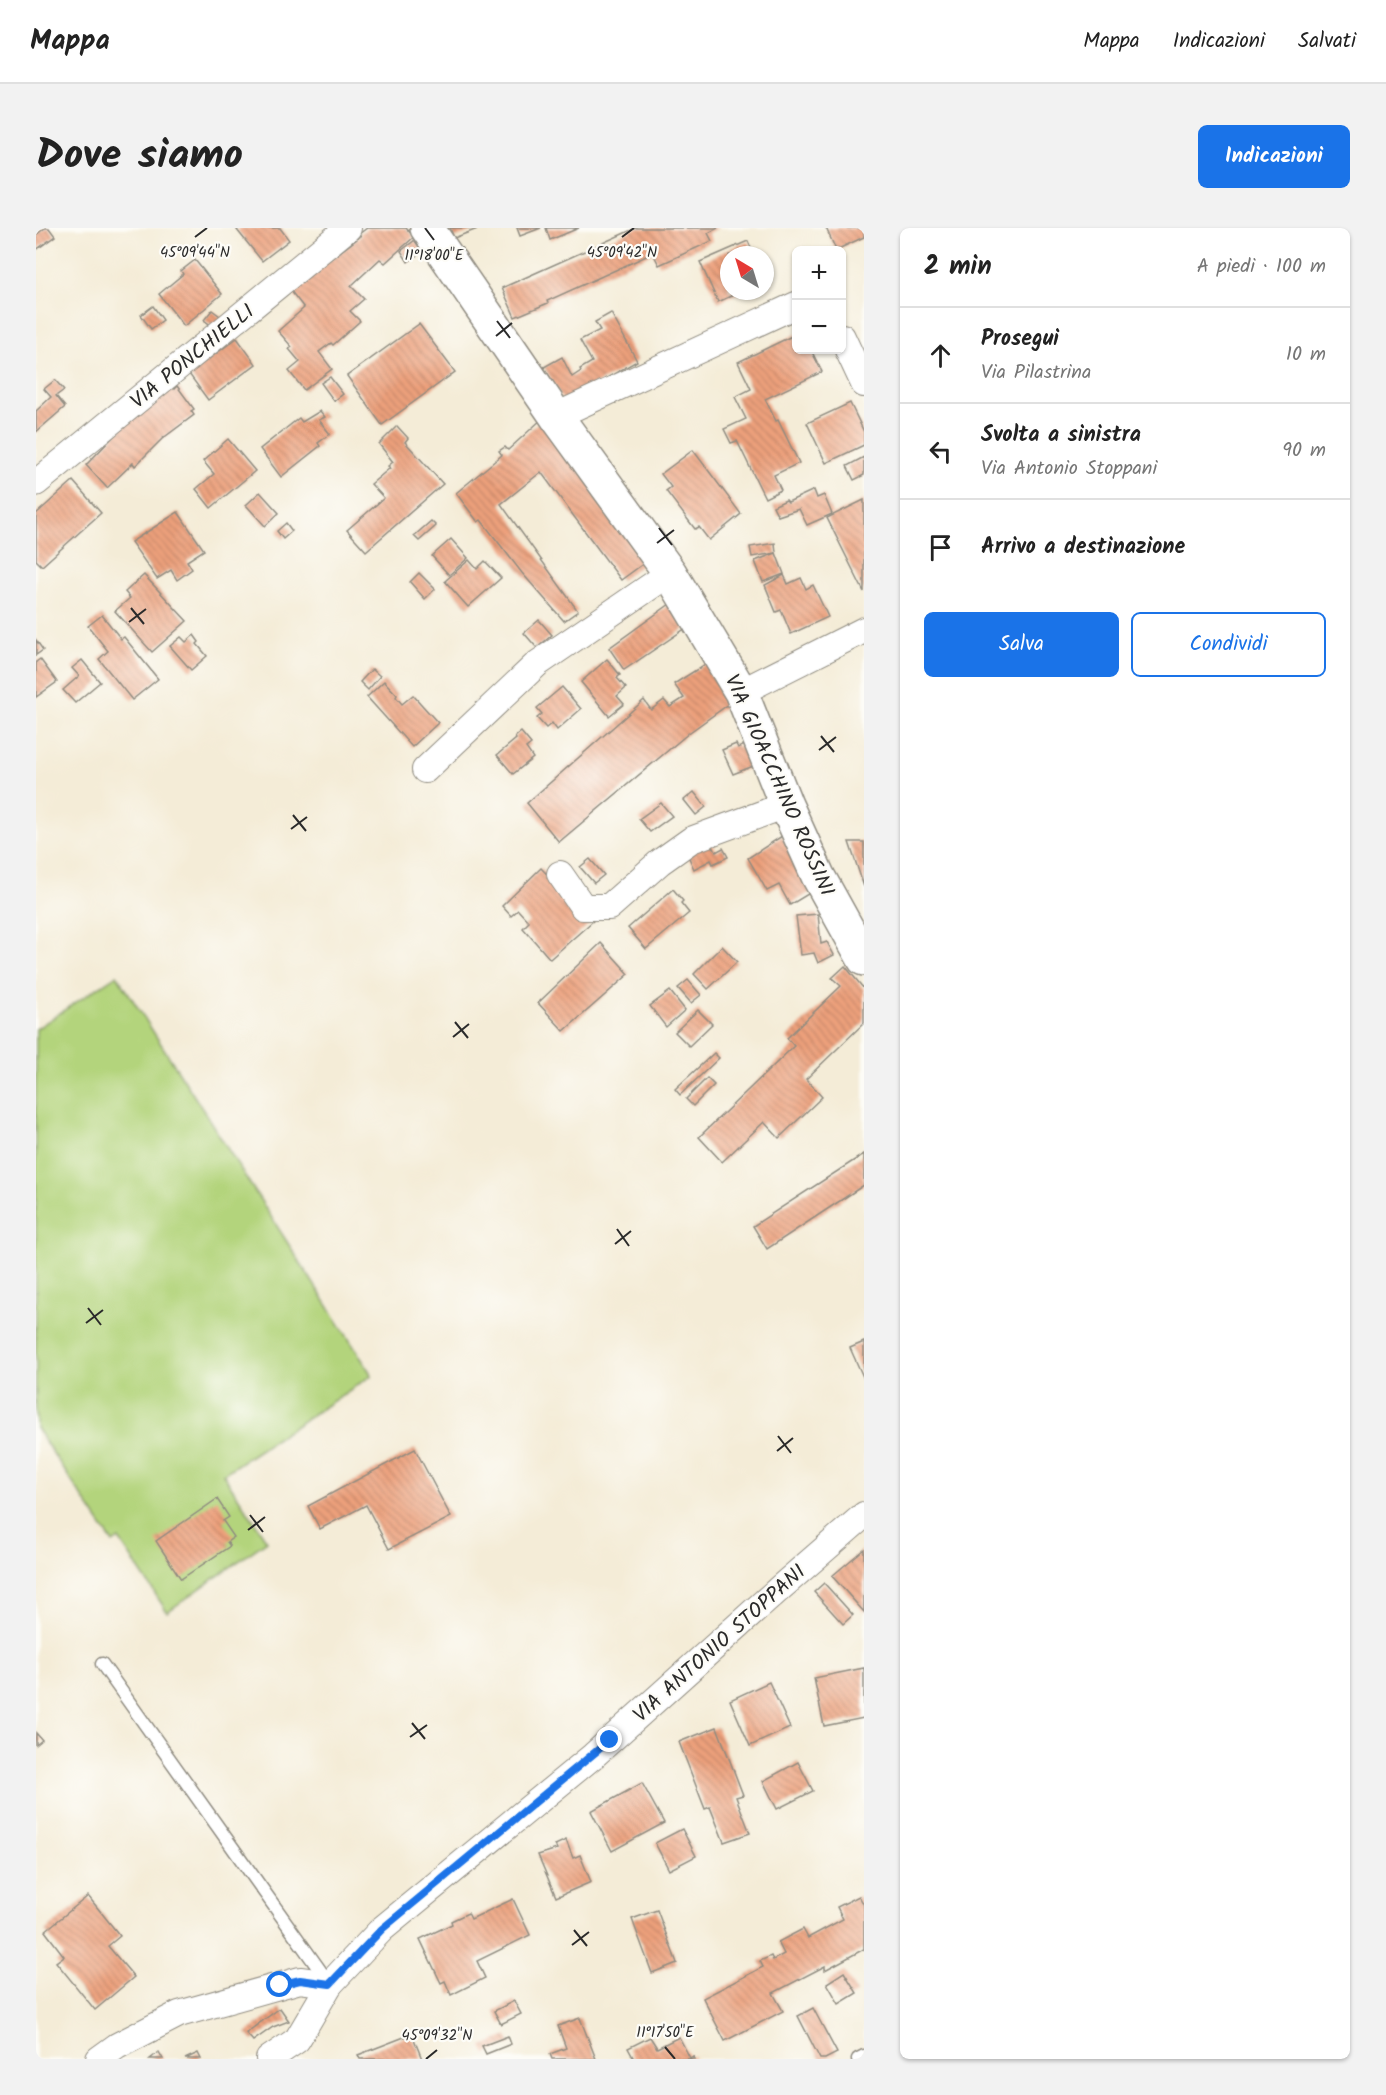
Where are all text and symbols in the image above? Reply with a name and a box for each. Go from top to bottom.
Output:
text: Mappa [30,19,110,64]
text: Mappa [1083,25,1140,58]
text: Indicazioni [1173,25,1265,58]
text: Salvati [1298,25,1356,58]
text: Dove siamo [36,123,243,190]
button: Indicazioni [1198,125,1350,188]
text: 45°09'44"N [160,241,230,265]
text: 45°09'42"N [587,241,657,265]
text: 11°18'00"E [404,244,465,268]
north arrow [720,246,774,300]
map controls [792,246,846,354]
button: + [792,246,846,300]
text: 2 min [924,246,992,288]
text: A piedi · 100 m [1197,251,1326,283]
street label: VIA PONCHIELLI [123,296,262,418]
button: − [792,300,846,354]
text: Prosegui [981,322,1059,357]
icon: ahead [924,339,957,372]
text: 10 m [1286,339,1326,371]
text: Via Pilastrina [981,357,1091,389]
text: Svolta a sinistra [981,418,1141,453]
icon: left [924,435,957,468]
text: 90 m [1282,435,1326,467]
text: Via Antonio Stoppani [981,453,1157,485]
text: Arrivo a destinazione [981,530,1185,565]
icon: arrive [924,531,957,564]
button: Salva [924,612,1119,677]
button: Condividi [1131,612,1326,677]
street label: VIA GIOACCHINO ROSSINI [715,669,842,902]
street label: VIA ANTONIO STOPPANI [626,1557,814,1731]
route end [596,1726,622,1752]
route start [266,1971,292,1997]
text: 11°17'50"E [636,2021,695,2045]
text: 45°09'32"N [402,2024,472,2048]

